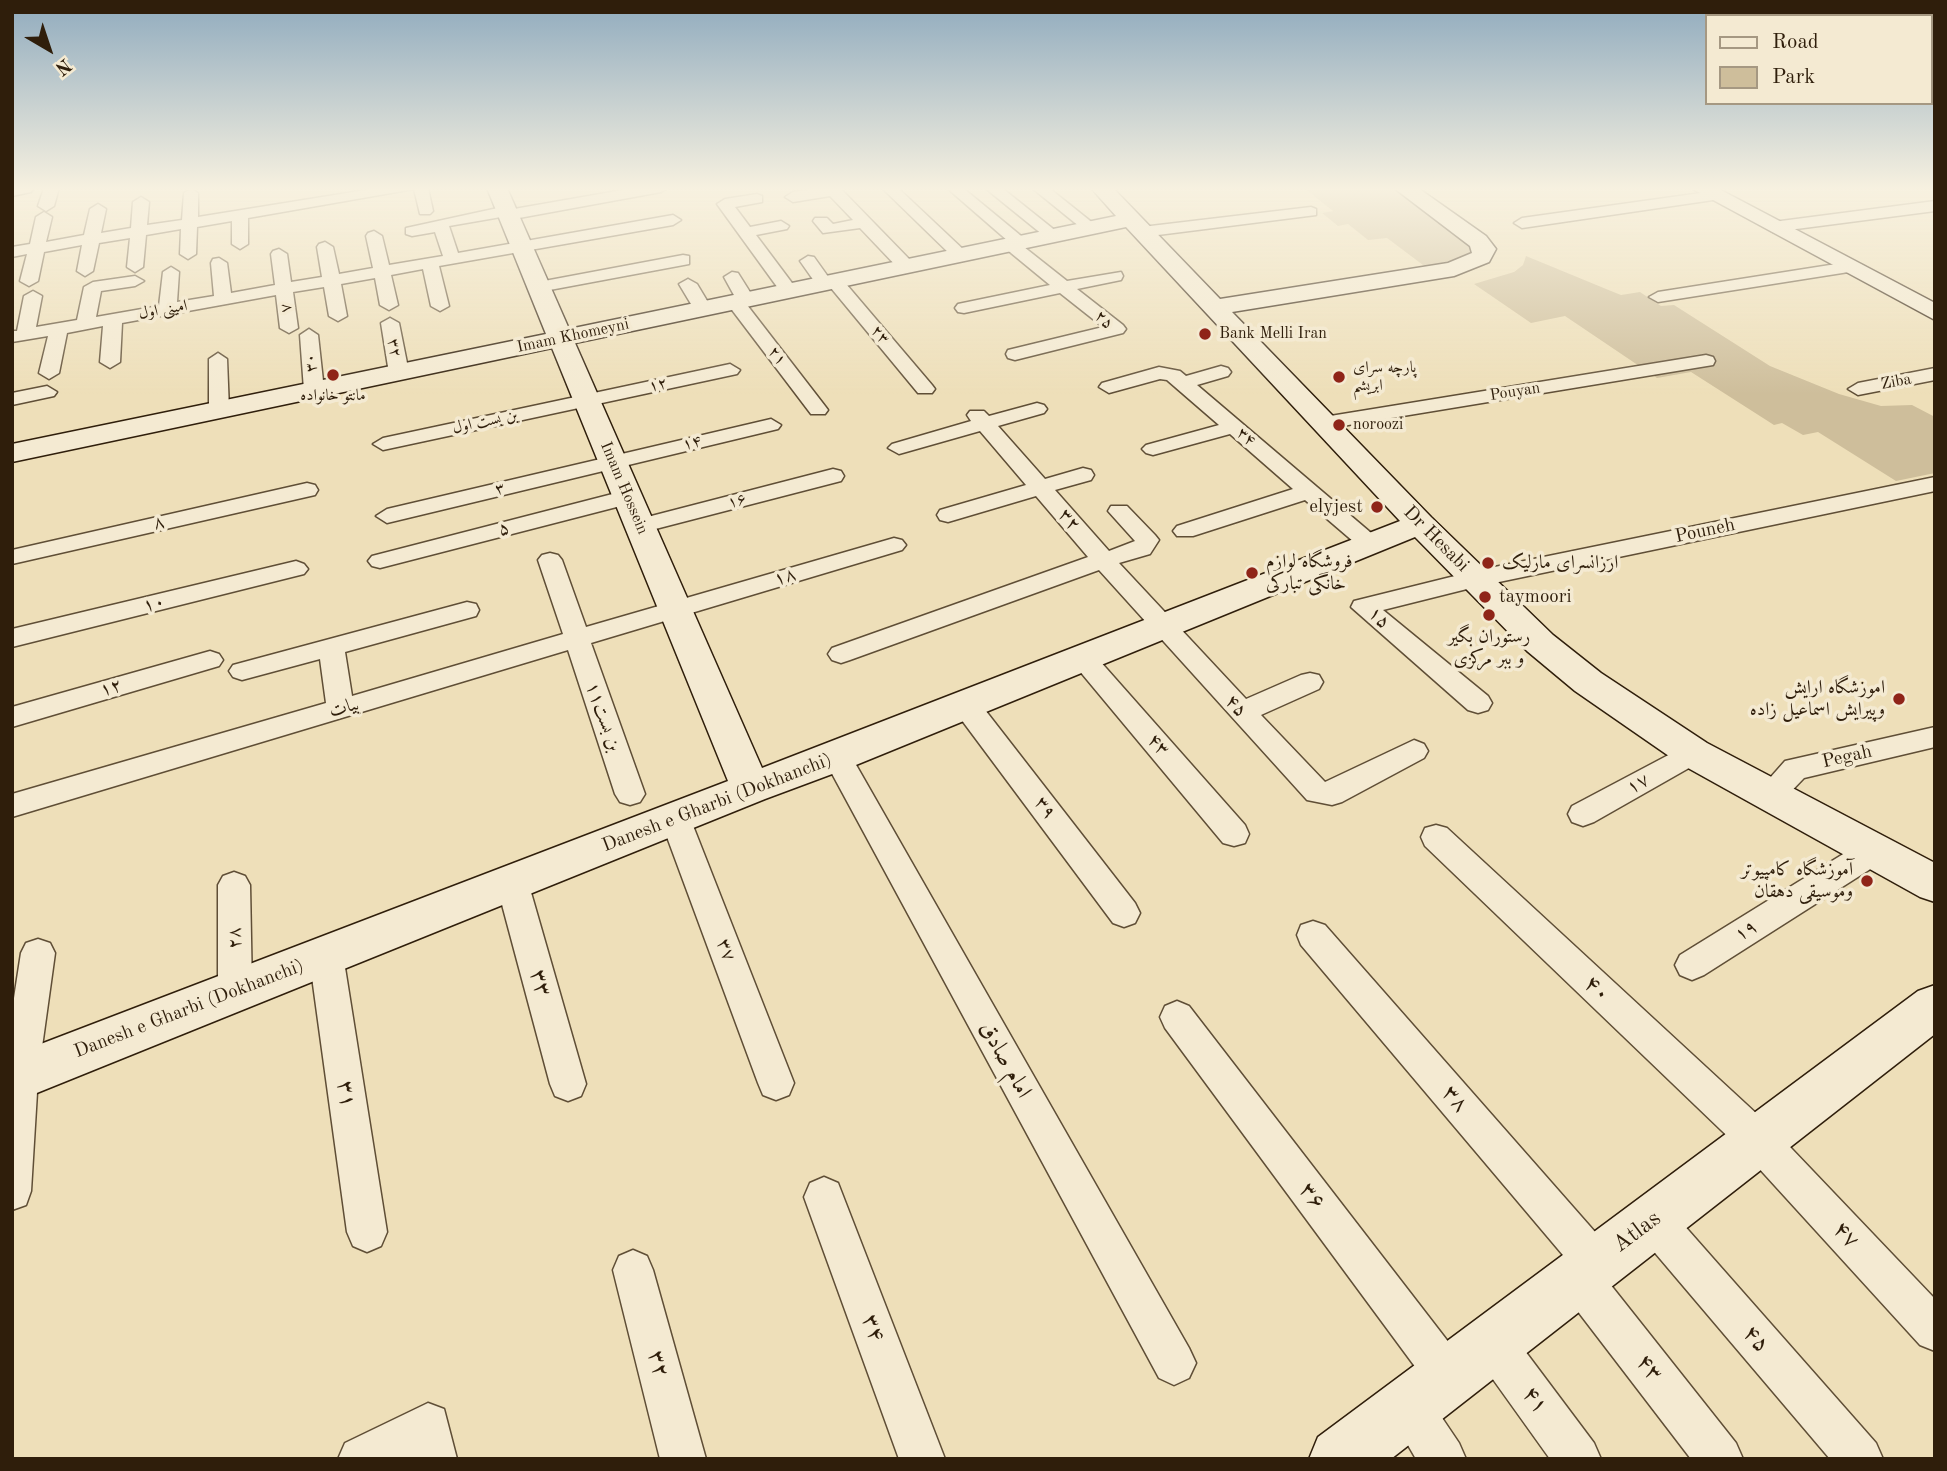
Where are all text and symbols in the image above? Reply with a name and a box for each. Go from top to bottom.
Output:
north arrow [14,14,84,84]
legend [1706,14,1933,105]
text: Road [1772,32,1819,53]
text: N [51,54,74,78]
text: Park [1772,67,1815,88]
street label: امینی اول [137,296,189,324]
street label: ۷ [276,302,296,314]
street label: ۲۵ [1091,307,1117,333]
street label: Imam Khomeyni [515,315,631,357]
street label: ۲۳ [867,322,893,348]
place label: Bank Melli Iran [1219,324,1327,344]
marker: Bank Melli Iran [1197,326,1213,342]
street label: ۳۲ [383,337,405,359]
street label: ۲۱ [764,343,790,369]
street label: ۳۰ [300,353,322,373]
place label: پارچه سرای ابریشم [1353,358,1416,396]
marker: مانتو خانواده [325,367,341,383]
marker: پارچه سرای ابریشم [1331,369,1347,385]
street label: Ziba [1879,370,1913,394]
street label: ۱۲ [647,374,669,396]
street label: Pouyan [1488,379,1542,405]
place label: مانتو خانواده [300,386,366,406]
street label: بن بست اول [451,406,519,438]
place label: noroozi [1353,415,1403,435]
marker: noroozi [1331,417,1347,433]
street label: ۳۴ [1233,424,1259,450]
street label: ۱۴ [681,432,703,454]
street label: Imam Hossein [596,439,652,537]
street label: ۳ [493,479,507,499]
street label: ۱۶ [725,489,749,513]
place label: elyjest [1309,496,1363,518]
marker: elyjest [1369,499,1385,515]
street label: Dr Hesabi [1398,501,1474,577]
street label: ۳۲ [1053,504,1085,536]
street label: ۸ [151,511,167,535]
street label: Pouneh [1673,514,1737,548]
street label: ۵ [496,517,512,541]
place label: فروشگاه لوازم خانگی تبارکی [1266,551,1353,595]
place label: ارزانسرای مارلیک [1502,552,1618,574]
marker: ارزانسرای مارلیک [1480,555,1496,571]
street label: ۱۸ [771,563,799,591]
marker: فروشگاه لوازم خانگی تبارکی [1244,565,1260,581]
place label: taymoori [1499,586,1572,608]
marker: taymoori [1477,589,1493,605]
street label: ۱۰ [140,590,168,618]
street label: ۱۵ [1363,602,1395,634]
marker: رستوران بگیر و ببر مرکزی [1481,607,1497,623]
place label: رستوران بگیر و ببر مرکزی [1448,626,1530,670]
street label: ۱۲ [97,674,125,702]
place label: اموزشگاه ارایش وپیرایش اسماعیل زاده [1750,677,1885,721]
street label: بن بست۱۱ [580,679,626,755]
street label: ۴۵ [1220,690,1252,722]
marker: اموزشگاه ارایش وپیرایش اسماعیل زاده [1891,691,1907,707]
street label: بیات [327,693,361,723]
street label: ۴۳ [1142,729,1174,761]
street label: Pegah [1820,740,1874,774]
street label: Danesh e Gharbi (Dokhanchi) [599,749,835,857]
street label: ۱۷ [1623,769,1653,799]
street label: ۳۹ [1029,792,1061,824]
place label: آموزشگاه کامپیوتر وموسیقی دهقان [1741,859,1853,903]
marker: آموزشگاه کامپیوتر وموسیقی دهقان [1859,873,1875,889]
street label: ۱۹ [1731,915,1761,947]
street label: ۲۸ [223,927,247,949]
street label: ۳۷ [711,936,741,964]
street label: Danesh e Gharbi (Dokhanchi) [71,955,307,1063]
street label: ۳۳ [523,966,557,1000]
street label: ۴۰ [1578,970,1616,1008]
street label: امام صادق [973,1017,1037,1103]
street label: ۳۱ [330,1079,362,1109]
street label: ۳۸ [1436,1080,1474,1118]
street label: ۳۶ [1293,1177,1331,1215]
street label: Atlas [1607,1205,1667,1259]
street label: ۴۷ [1827,1216,1865,1254]
street label: ۳۴ [855,1310,891,1346]
street label: ۴۵ [1737,1320,1775,1358]
street label: ۳۲ [641,1347,675,1381]
street label: ۴۳ [1630,1349,1668,1387]
street label: ۴۱ [1516,1381,1554,1419]

